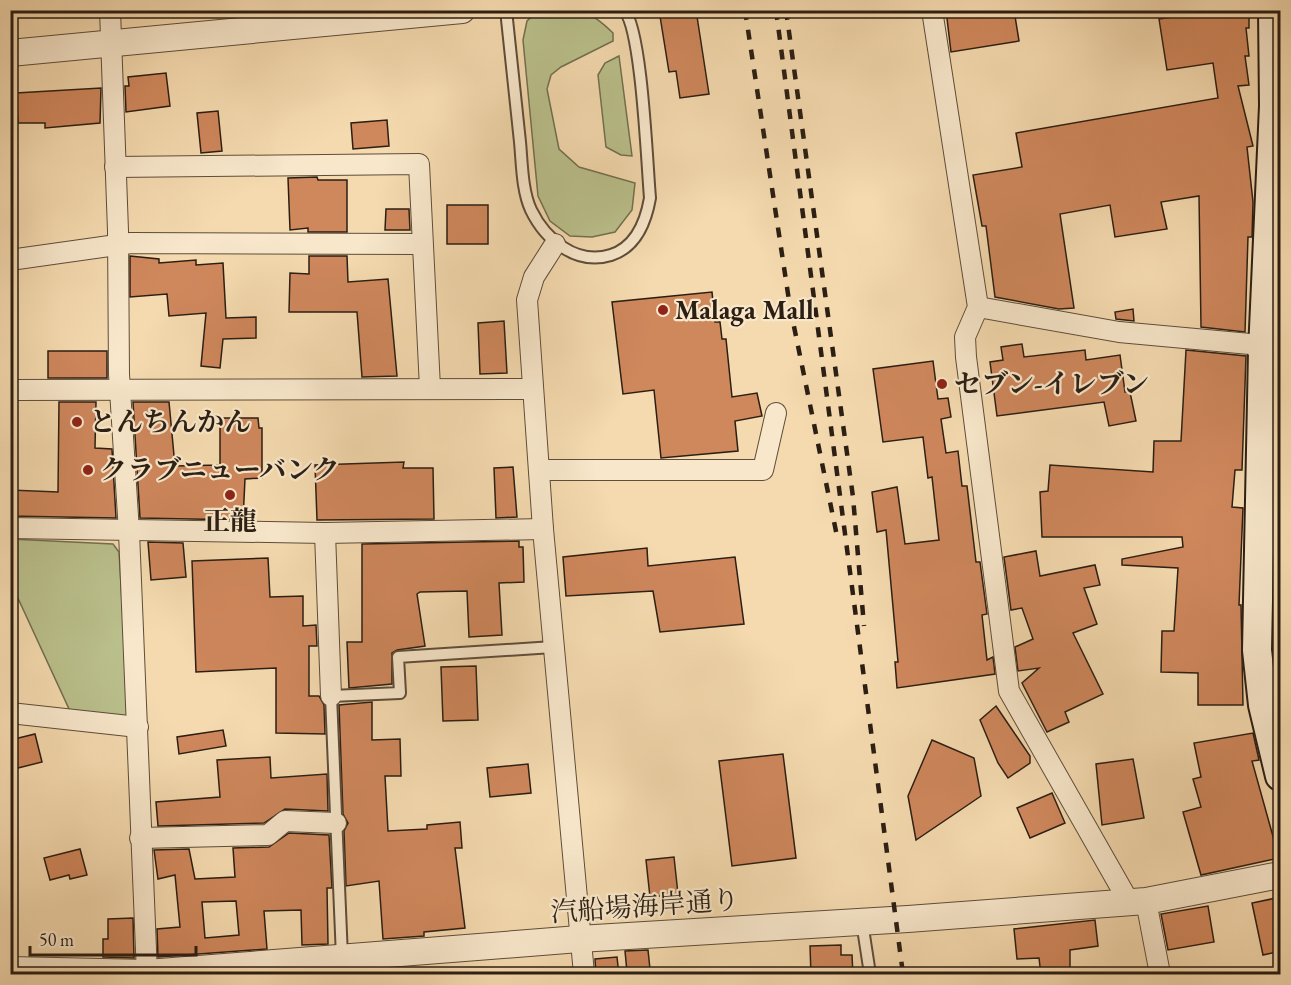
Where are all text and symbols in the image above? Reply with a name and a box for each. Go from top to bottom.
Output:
place label: Malaga Mall [675,292,814,327]
marker: Malaga Mall [656,303,670,317]
place label: セブン-イレブン [954,366,1149,401]
marker: セブン-イレブン [935,377,949,391]
place label: とんちんかん [89,404,251,439]
marker: とんちんかん [70,415,84,429]
place label: クラブニューバンク [100,452,340,487]
marker: クラブニューバンク [81,463,95,477]
marker: 正龍 [223,488,237,502]
place label: 正龍 [203,503,257,538]
street label: 汽船場海岸通り [549,881,740,930]
scale bar [30,919,196,957]
text: 50 m [39,928,74,951]

